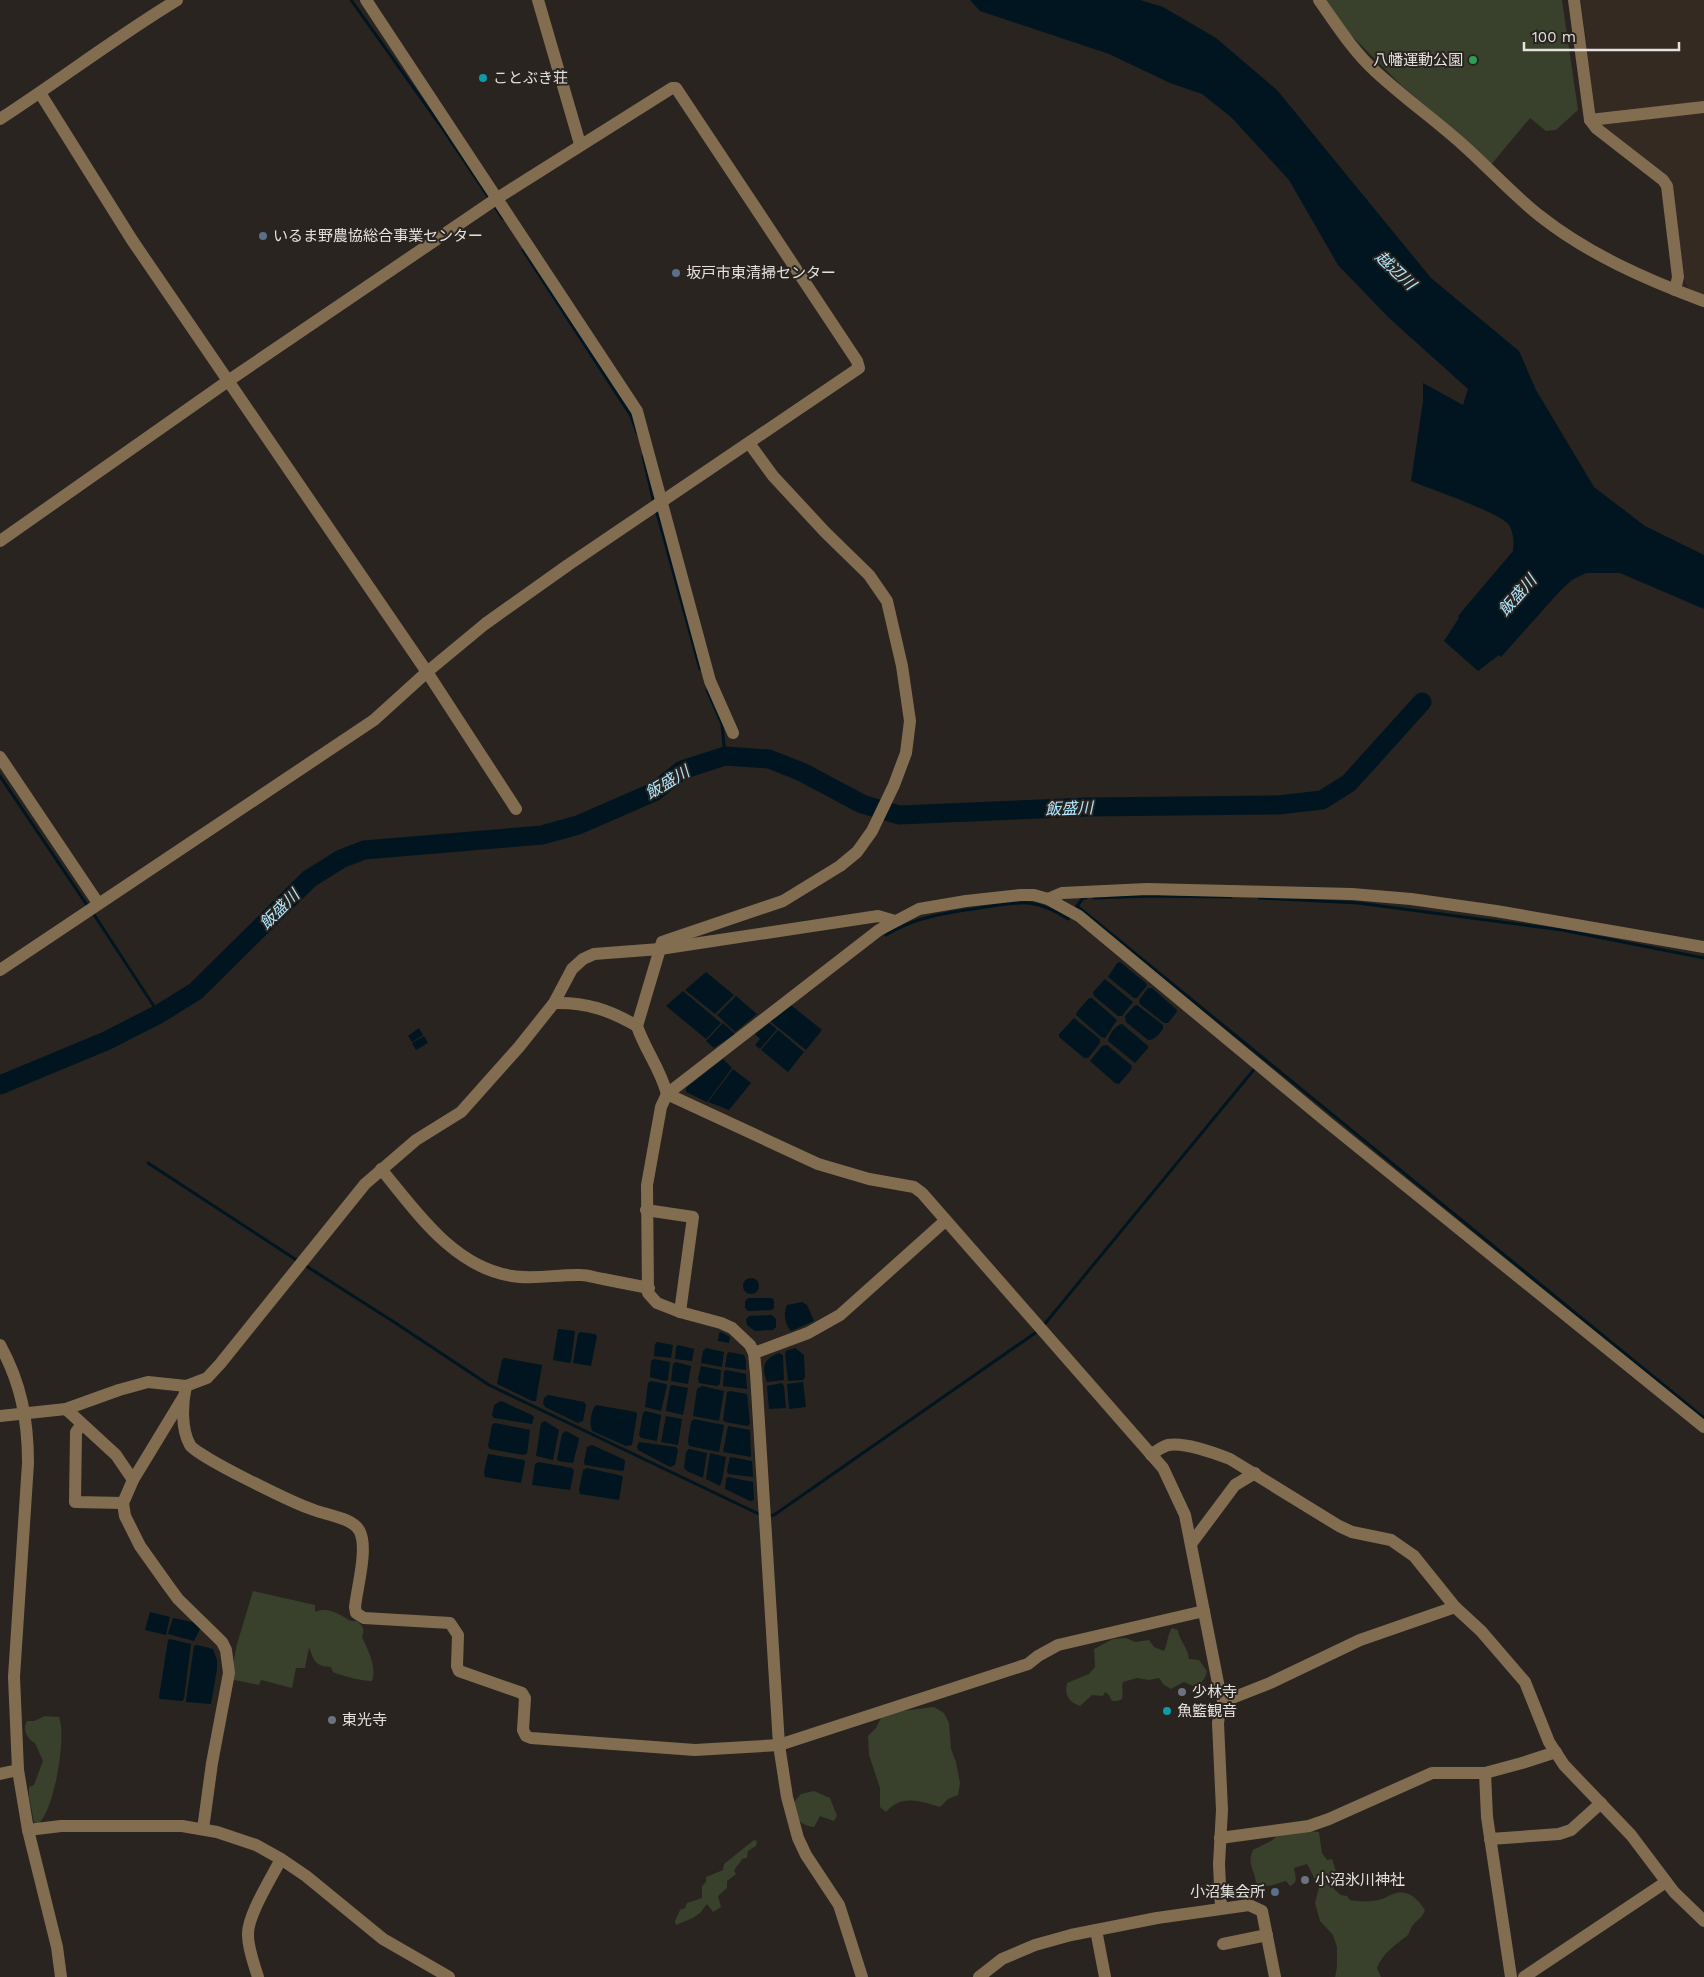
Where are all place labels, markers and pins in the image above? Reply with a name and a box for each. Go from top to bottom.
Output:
place label: 八幡運動公園 [1373,51,1463,69]
marker: 八幡運動公園 [1467,54,1479,66]
place label: ことぶき荘 [493,69,568,87]
marker: ことぶき荘 [477,72,489,84]
place label: いるま野農協総合事業センター [273,227,483,245]
marker: いるま野農協総合事業センター [257,230,269,242]
place label: 坂戸市東清掃センター [686,264,836,282]
marker: 坂戸市東清掃センター [670,267,682,279]
place label: 少林寺 [1192,1683,1237,1701]
marker: 少林寺 [1176,1686,1188,1698]
place label: 魚籃観音 [1177,1702,1237,1720]
marker: 魚籃観音 [1161,1705,1173,1717]
place label: 東光寺 [342,1711,387,1729]
marker: 東光寺 [326,1714,338,1726]
place label: 小沼氷川神社 [1315,1871,1405,1889]
marker: 小沼氷川神社 [1299,1874,1311,1886]
place label: 小沼集会所 [1190,1883,1265,1901]
marker: 小沼集会所 [1269,1886,1281,1898]

